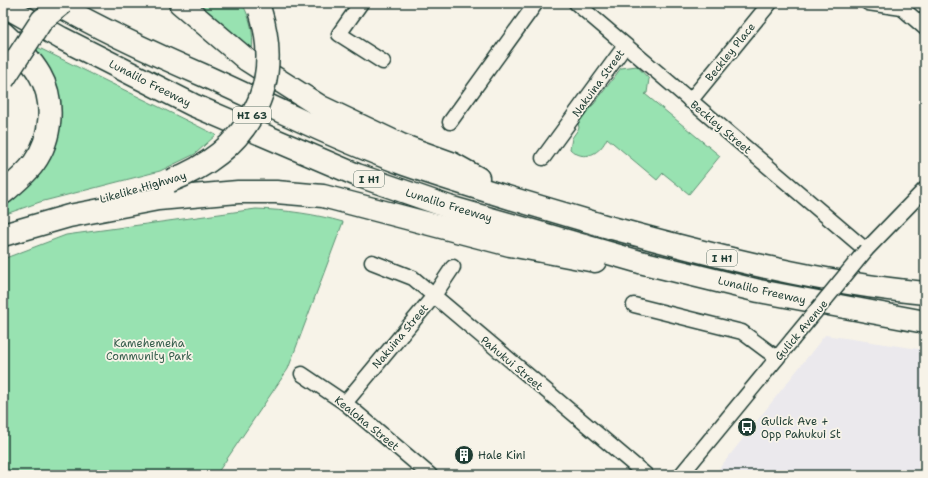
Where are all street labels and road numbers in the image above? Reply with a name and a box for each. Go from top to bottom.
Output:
street label: Beckley Place [702,20,759,85]
street label: Nakuina Street [569,46,628,120]
street label: Lunalilo Freeway [106,56,193,111]
street label: Beckley Street [687,97,755,158]
road number: HI 63 [233,107,271,123]
street label: Likelike Highway [98,168,188,207]
road number: I H1 [354,171,384,187]
street label: Lunalilo Freeway [404,185,494,226]
road number: I H1 [707,250,737,266]
street label: Lunalilo Freeway [716,273,807,308]
street label: Gulick Avenue [771,297,831,364]
street label: Nakuina Street [369,301,432,372]
street label: Pahukui Street [477,333,546,394]
street label: Kealoha Street [331,393,402,454]

